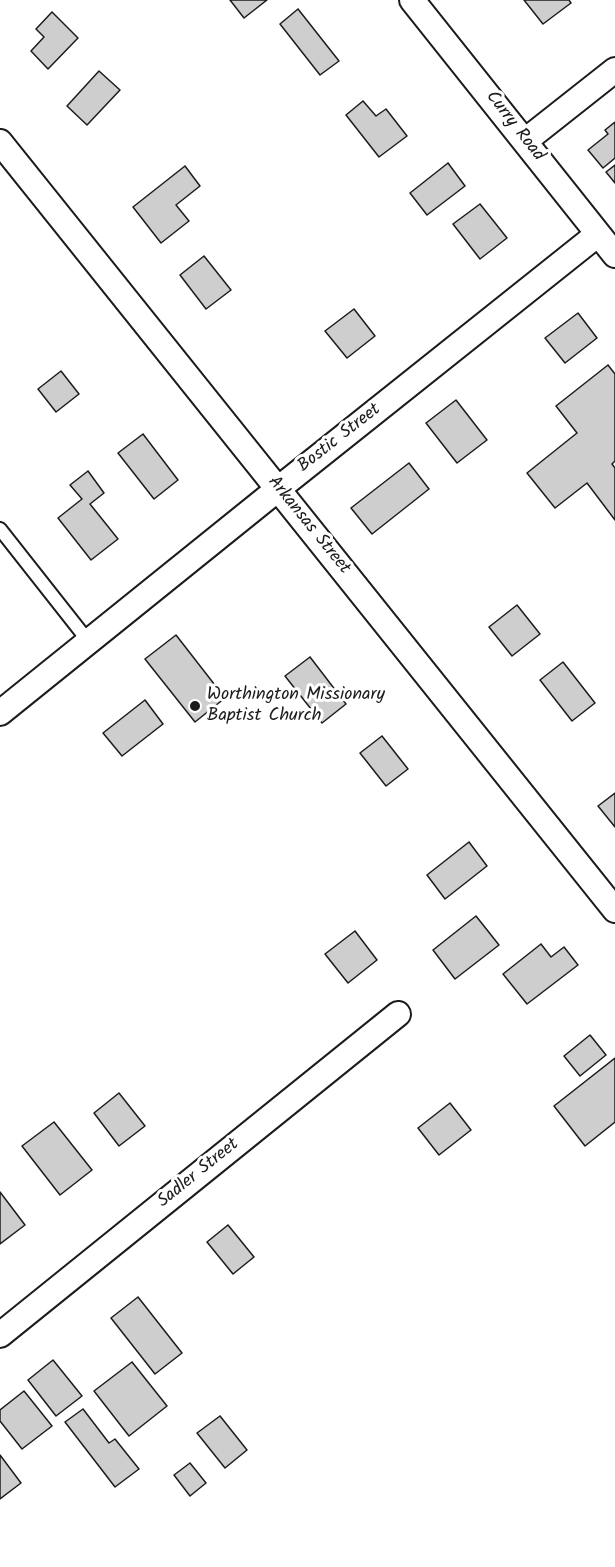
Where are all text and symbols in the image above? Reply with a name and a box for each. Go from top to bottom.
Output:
street label: Curry Road [480,88,548,166]
street label: Bostic Street [294,400,386,478]
street label: Arkansas Street [262,473,354,579]
place label: Worthington Missionary Baptist Church [207,685,385,728]
marker: Worthington Missionary Baptist Church [188,699,202,713]
street label: Sadler Street [154,1135,244,1213]

